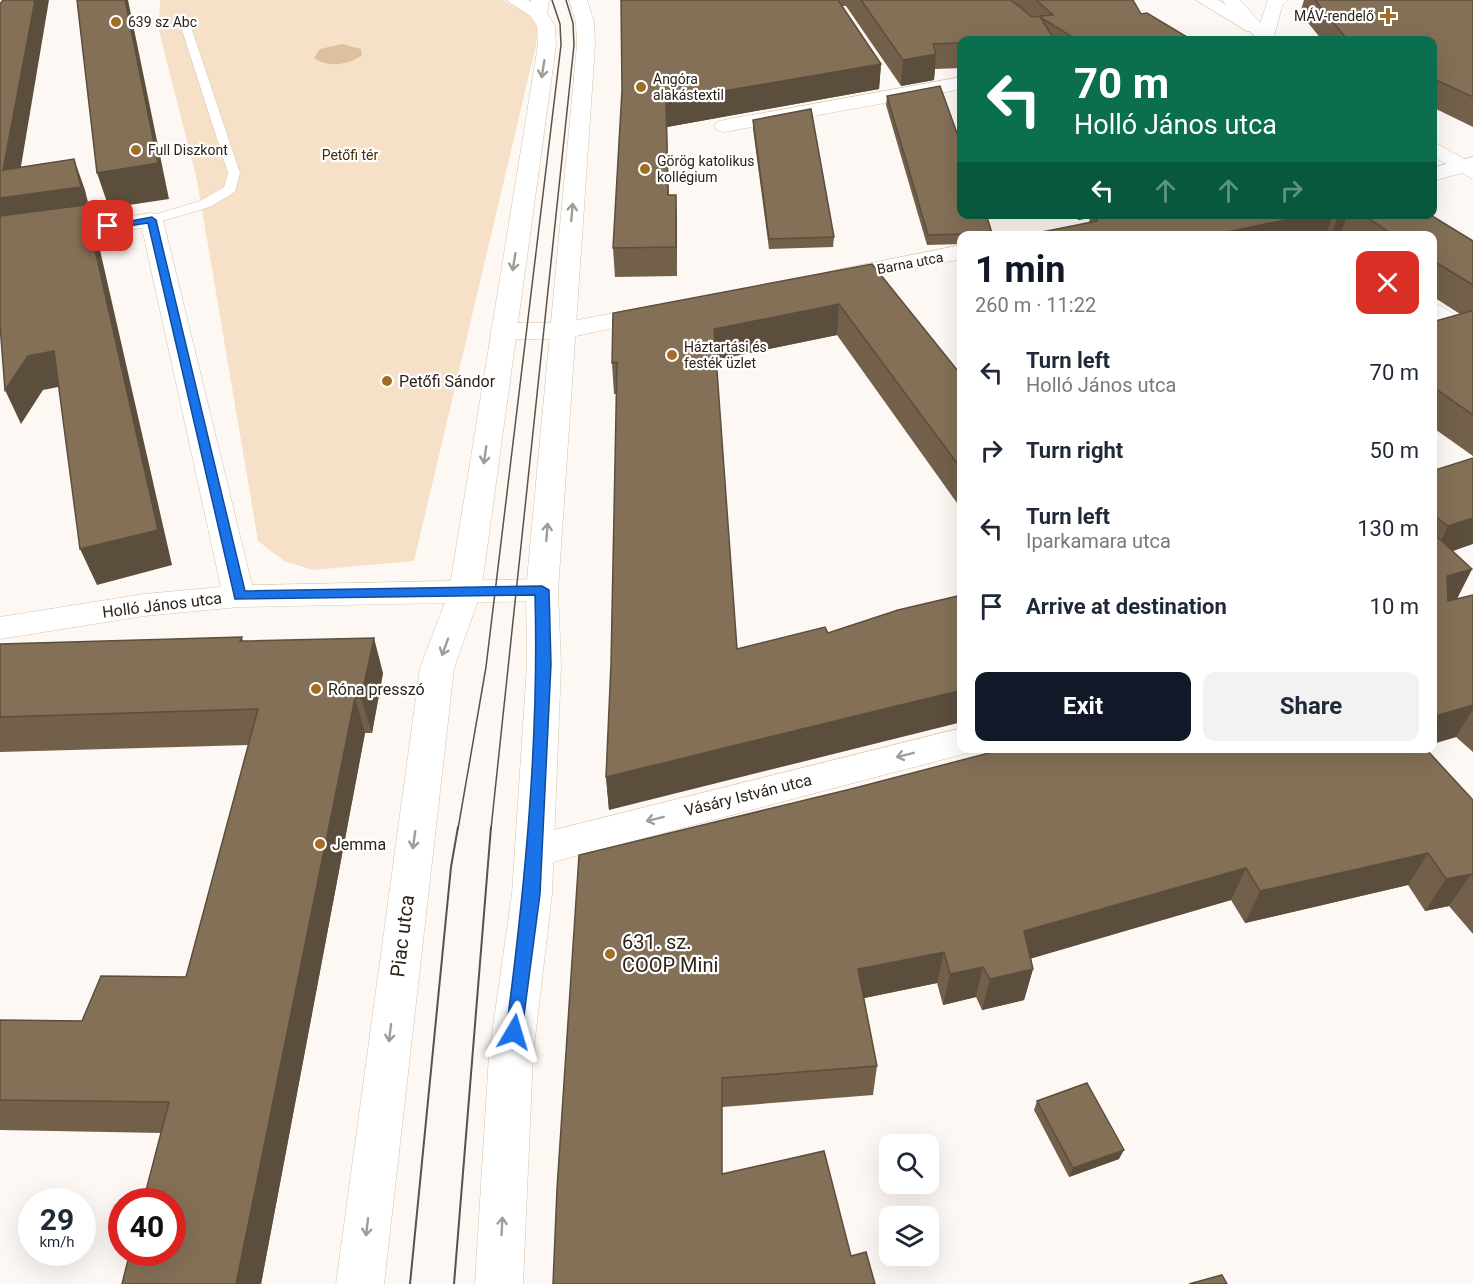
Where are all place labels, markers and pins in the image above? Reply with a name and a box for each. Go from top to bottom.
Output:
place label: MÁV-rendelő [1294,7,1374,24]
marker: MÁV-rendelő [1379,7,1397,25]
place label: 639 sz Abc [128,14,197,30]
marker: 639 sz Abc [109,15,123,29]
place label: Angóra alakástextil [653,71,724,103]
marker: Angóra alakástextil [634,80,648,94]
place label: Full Diszkont [148,142,228,158]
marker: Full Diszkont [129,143,143,157]
place label: Görög katolikus kollégium [657,153,754,185]
marker: Görög katolikus kollégium [638,162,652,176]
pin [82,200,133,251]
place label: Háztartási és festék üzlet [684,339,767,371]
marker: Háztartási és festék üzlet [665,348,679,362]
place label: Petőfi Sándor [399,372,496,391]
marker: Petőfi Sándor [380,374,394,388]
place label: Róna presszó [328,680,425,699]
marker: Róna presszó [309,682,323,696]
place label: Jemma [332,835,386,854]
marker: Jemma [313,837,327,851]
place label: 631. sz. COOP Mini [622,930,718,977]
marker: 631. sz. COOP Mini [603,947,617,961]

